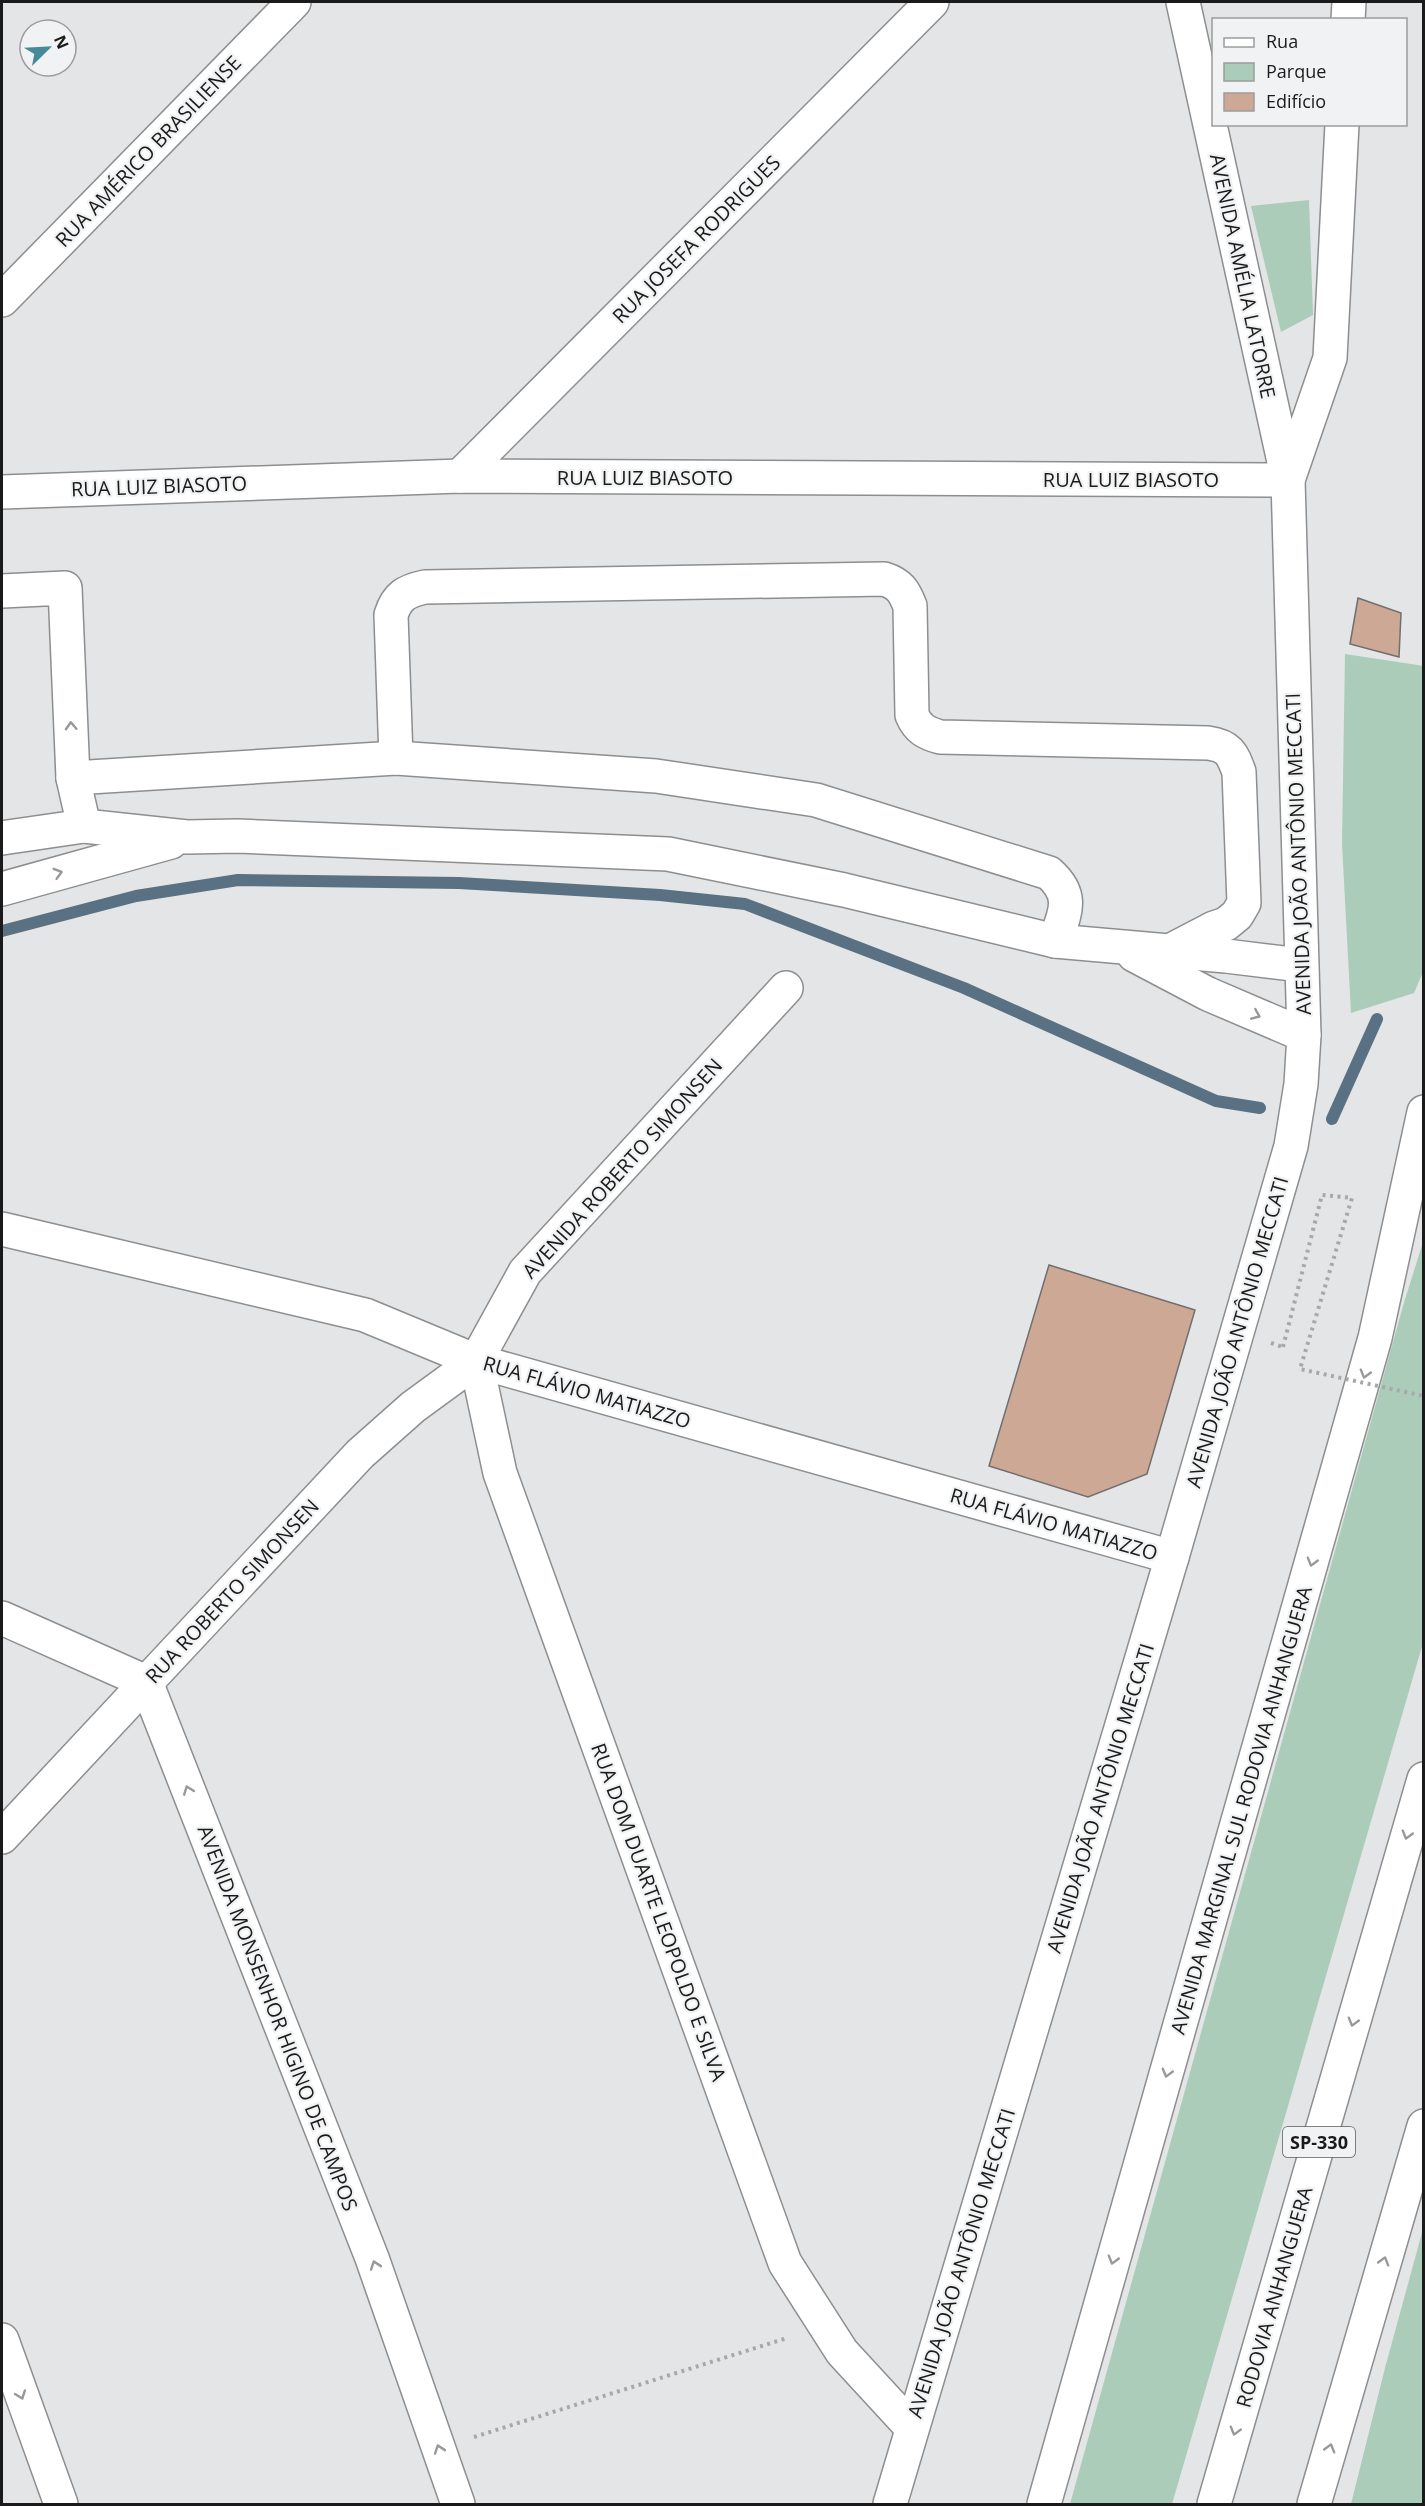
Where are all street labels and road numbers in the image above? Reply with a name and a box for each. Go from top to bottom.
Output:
street label: RUA AMÉRICO BRASILIENSE [49,49,247,253]
street label: RUA JOSEFA RODRIGUES [606,149,786,329]
street label: AVENIDA AMÉLIA LATORRE [1204,151,1282,401]
street label: RUA LUIZ BIASOTO [557,464,733,491]
street label: RUA LUIZ BIASOTO [1043,466,1219,493]
street label: RUA LUIZ BIASOTO [70,469,248,503]
street label: AVENIDA JOÃO ANTÔNIO MECCATI [1279,693,1317,1015]
street label: AVENIDA ROBERTO SIMONSEN [516,1052,728,1284]
street label: AVENIDA JOÃO ANTÔNIO MECCATI [1180,1173,1294,1491]
street label: RUA FLÁVIO MATIAZZO [480,1349,694,1435]
street label: RUA FLÁVIO MATIAZZO [947,1481,1161,1567]
street label: RUA ROBERTO SIMONSEN [139,1493,325,1689]
street label: AVENIDA MARGINAL SUL RODOVIA ANHANGUERA [1164,1582,1318,2037]
street label: AVENIDA JOÃO ANTÔNIO MECCATI [1040,1640,1160,1956]
street label: RUA DOM DUARTE LEOPOLDO E SILVA [585,1739,733,2085]
street label: AVENIDA MONSENHOR HIGINO DE CAMPOS [192,1821,364,2215]
street label: AVENIDA JOÃO ANTÔNIO MECCATI [901,2105,1021,2421]
road number: SP-330 [1283,2127,1355,2157]
street label: RODOVIA ANHANGUERA [1230,2183,1319,2411]

